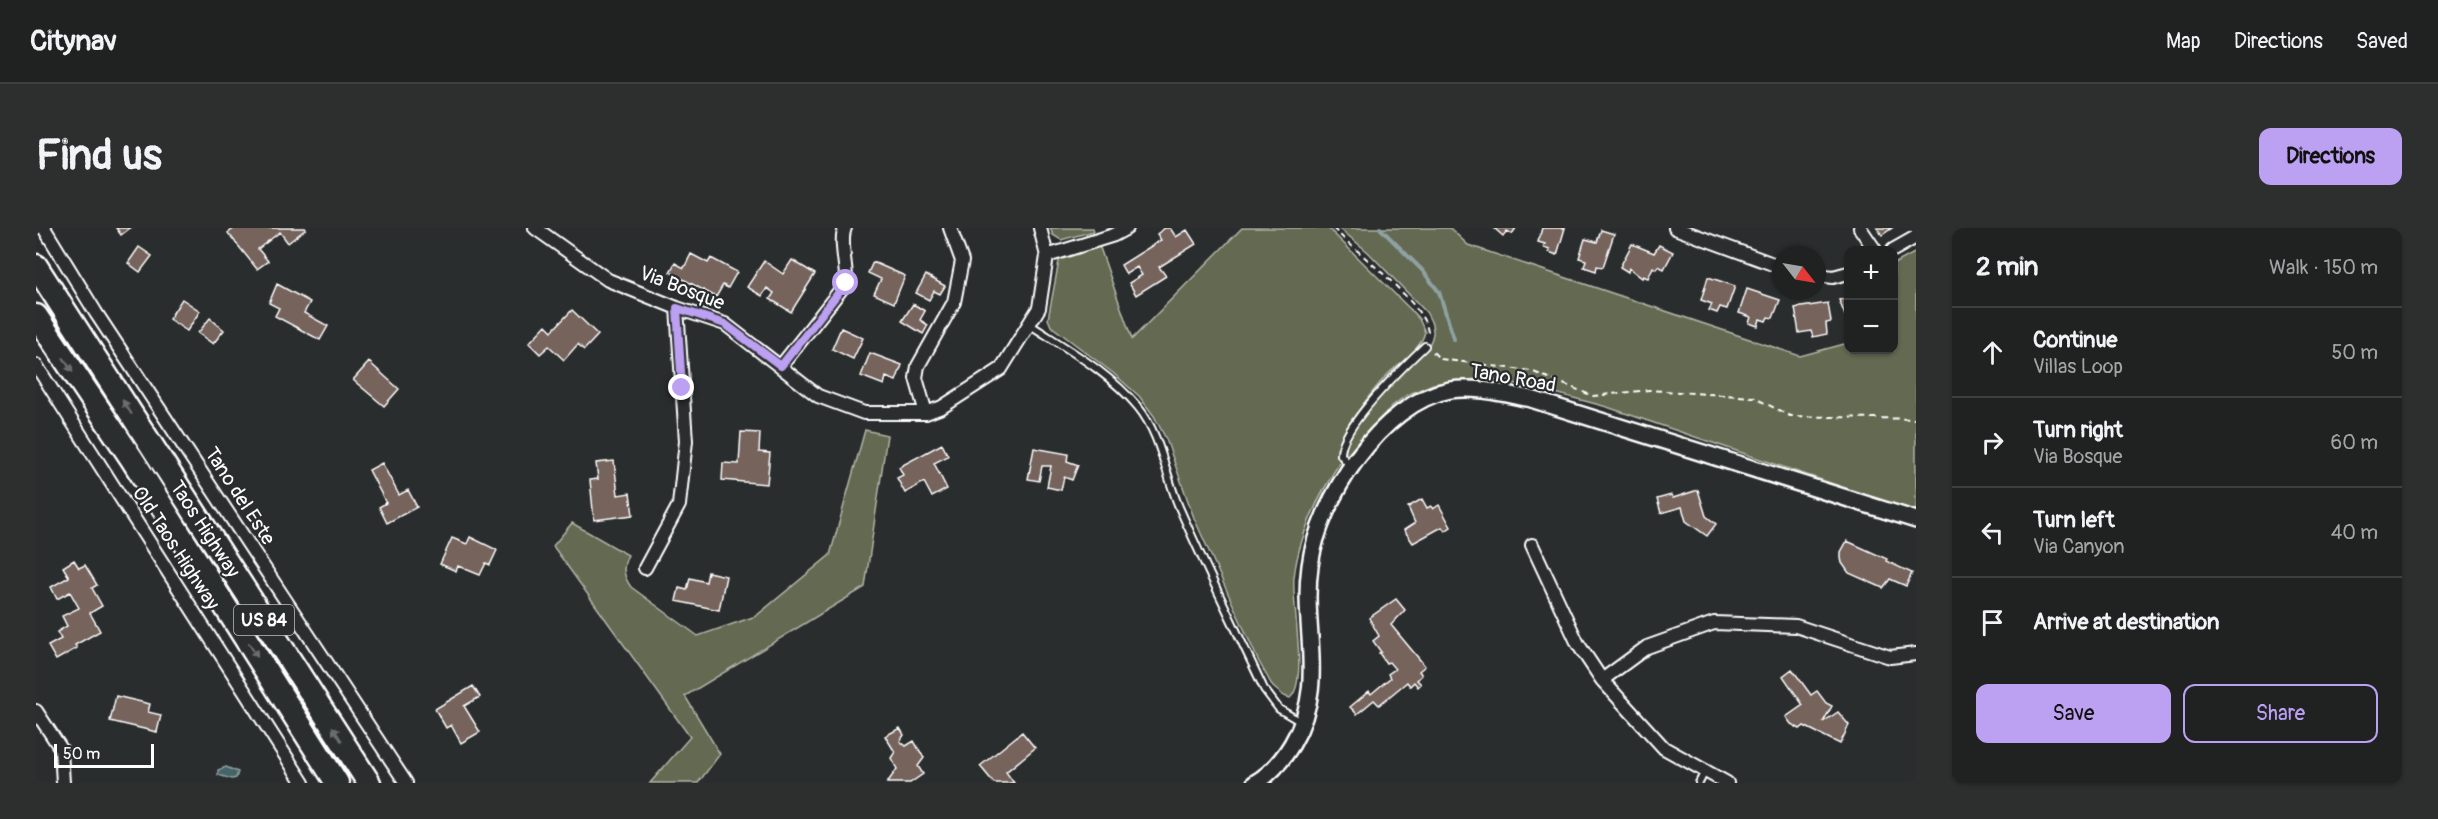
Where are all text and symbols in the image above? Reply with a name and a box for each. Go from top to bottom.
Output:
text: Citynav [30,24,117,59]
text: Map [2166,28,2201,55]
text: Directions [2234,28,2323,55]
text: Saved [2356,28,2408,55]
button: Directions [2259,128,2402,185]
text: Find us [36,130,162,182]
north arrow [1772,246,1826,300]
map controls [1844,246,1898,354]
button: + [1844,246,1898,300]
text: 2 min [1976,251,2038,283]
text: Walk · 150 m [2269,255,2378,280]
street label: Via Bosque [636,260,728,316]
route start [832,269,858,295]
button: − [1844,300,1898,354]
text: Continue [2033,326,2117,354]
icon: ahead [1976,336,2009,369]
text: 50 m [2331,340,2378,365]
text: Villas Loop [2033,354,2123,379]
one-way arrow [62,357,74,373]
street label: Tano Road [1468,358,1558,398]
route end [668,374,694,400]
one-way arrow [122,399,133,415]
text: Turn right [2033,416,2123,444]
icon: right [1976,426,2009,459]
text: 60 m [2331,430,2378,455]
street label: Tano del Este [199,442,281,550]
text: Via Bosque [2033,444,2122,469]
street label: Taos Highway [164,476,246,582]
street label: Old Taos Highway [127,482,225,615]
text: Turn left [2033,506,2115,534]
icon: left [1976,516,2009,549]
text: 40 m [2331,520,2378,545]
text: Via Canyon [2033,534,2125,559]
road number: US 84 [234,605,294,635]
icon: arrive [1976,606,2009,639]
text: Arrive at destination [2033,608,2219,636]
one-way arrow [247,642,258,658]
button: Save [1976,684,2171,743]
button: Share [2183,684,2378,743]
one-way arrow [332,726,343,742]
scale bar [54,741,154,768]
text: 50 m [63,744,100,764]

